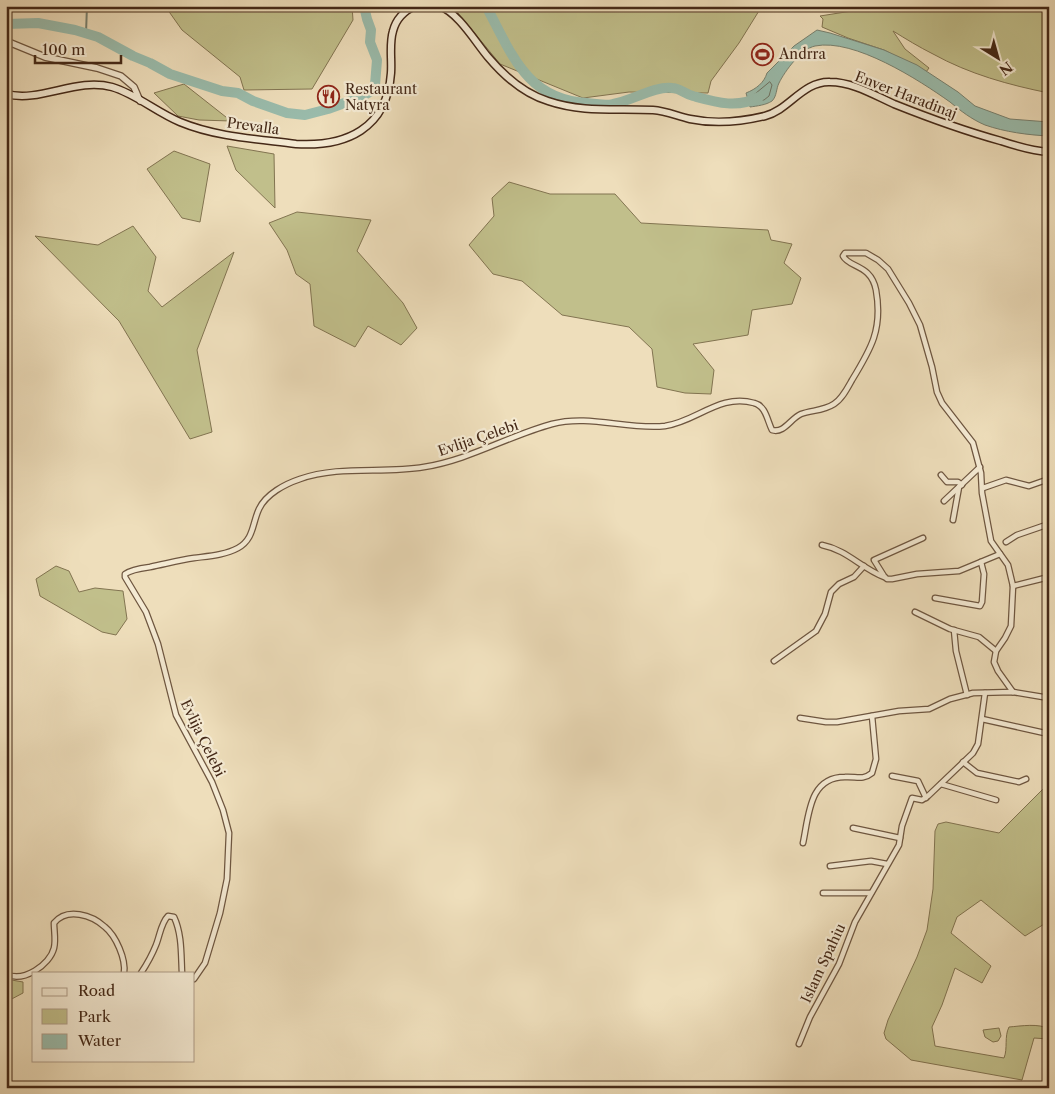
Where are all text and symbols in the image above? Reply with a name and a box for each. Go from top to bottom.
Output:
scale bar [35,32,121,64]
north arrow [972,32,1022,82]
text: 100 m [42,40,85,59]
sports icon: Andrra [751,42,775,66]
place label: Andrra [778,45,826,63]
text: N [996,58,1016,79]
street label: Enver Haradinaj [852,67,960,123]
place label: Restaurant Natyra [345,80,417,114]
restaurant icon: Restaurant Natyra [317,85,341,109]
street label: Prevalla [226,113,281,139]
street label: Evlija Çelebi [435,416,521,460]
street label: Evlija Çelebi [177,696,229,780]
street label: Islam Spahiu [797,920,849,1006]
legend [32,972,195,1062]
text: Road [78,981,115,1000]
text: Park [78,1007,112,1026]
text: Water [77,1031,122,1050]

